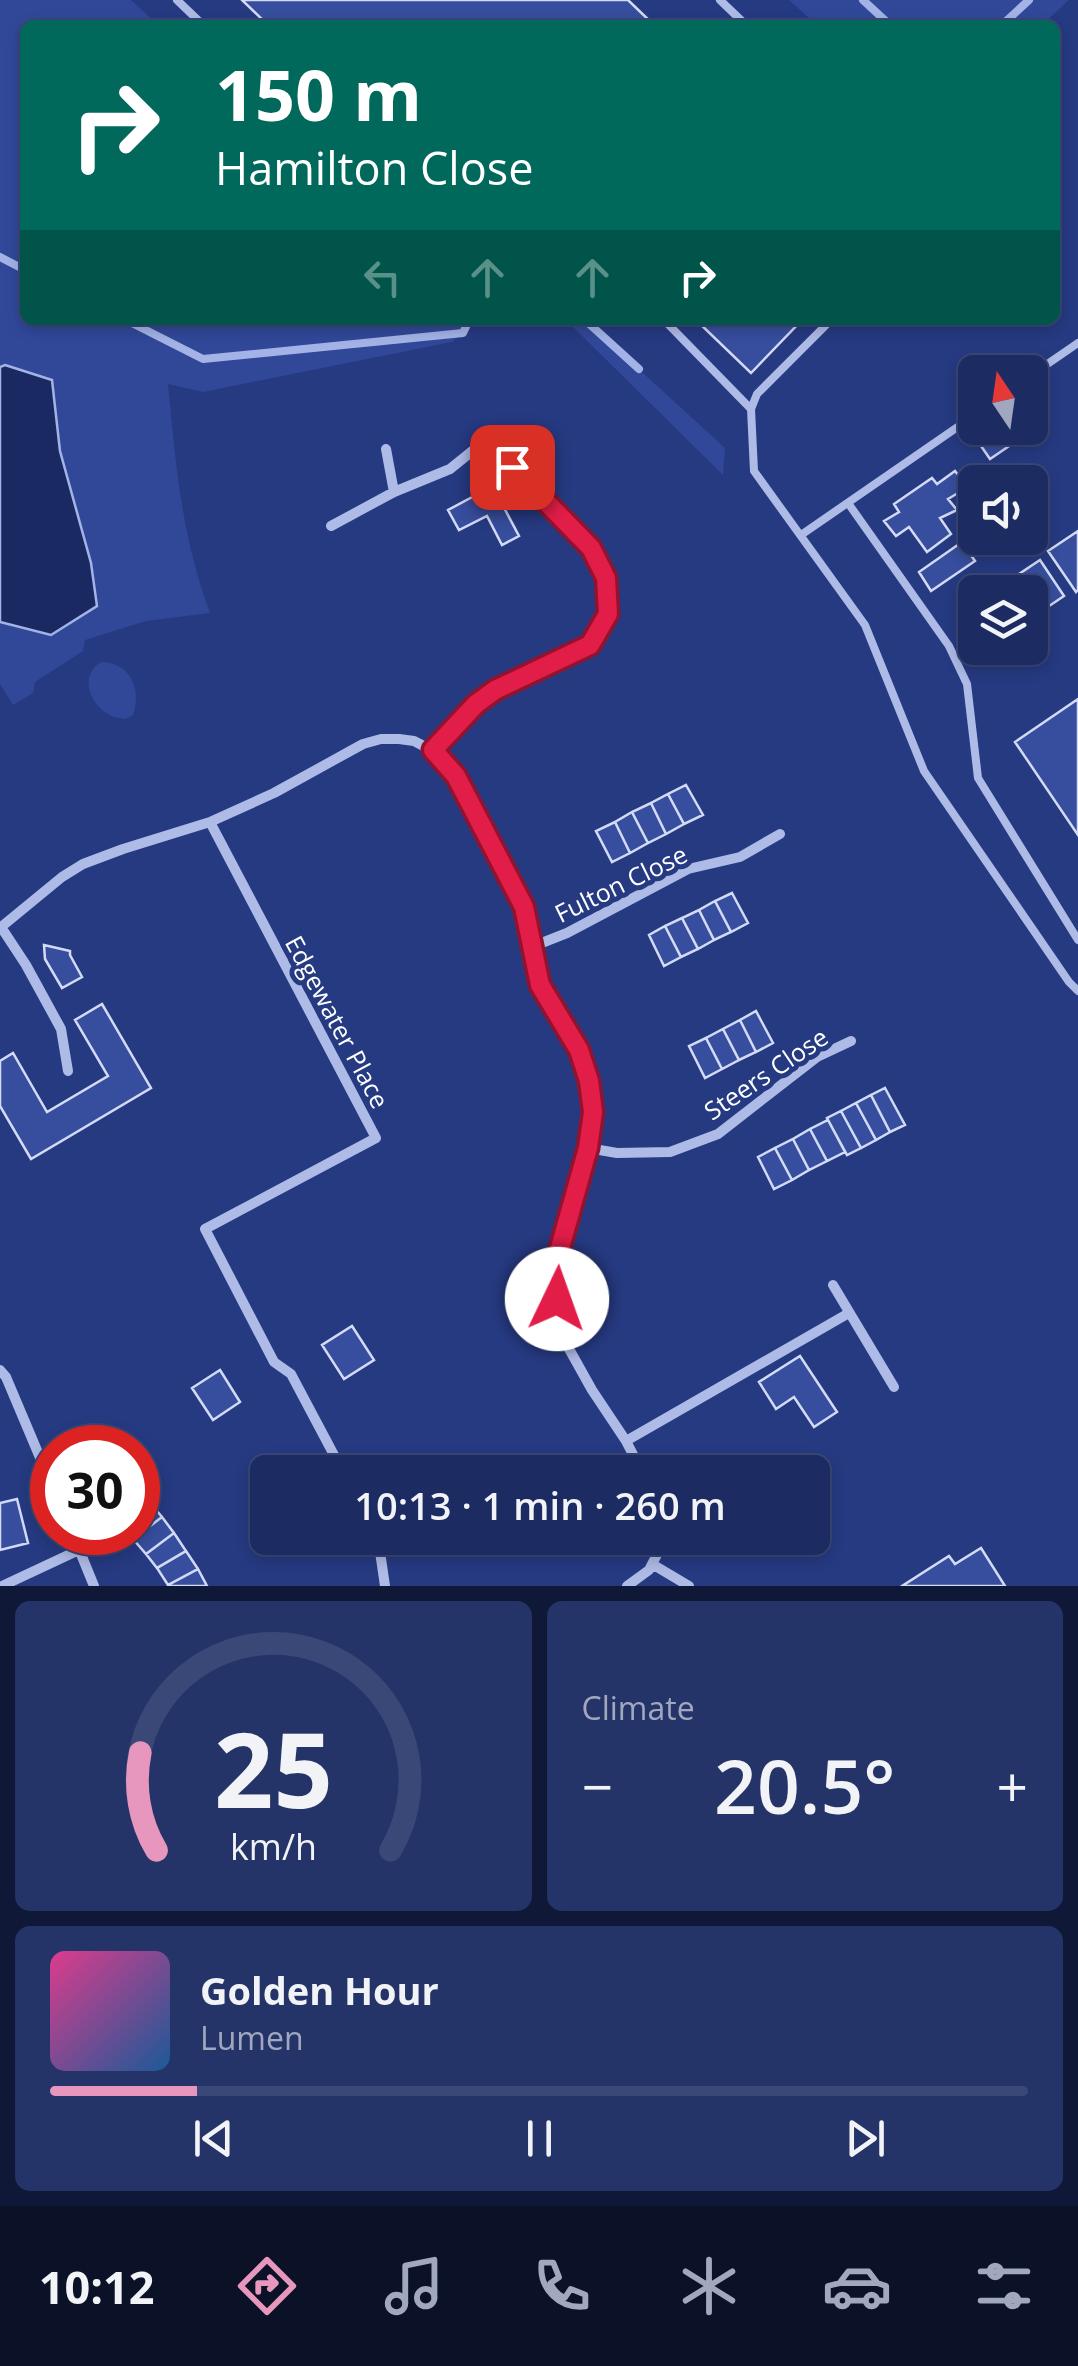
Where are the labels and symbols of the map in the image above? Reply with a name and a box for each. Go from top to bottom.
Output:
north arrow [958,355,1048,445]
pin [470,425,555,510]
street label: Fulton Close [549,836,692,930]
street label: Edgewater Place [278,929,398,1114]
street label: Steers Close [697,1019,834,1127]
position arrow [505,1247,609,1351]
speed limit sign: 30 [30,1425,160,1555]

